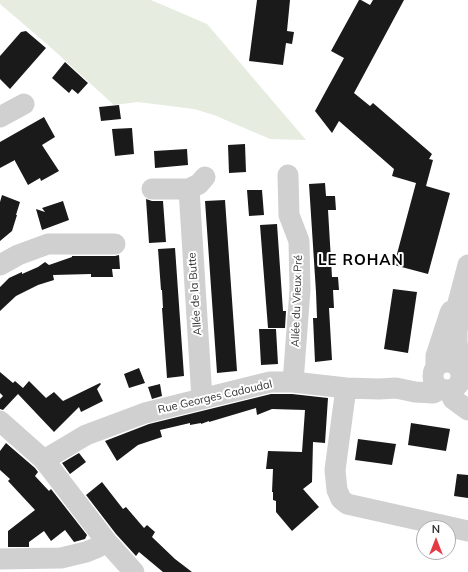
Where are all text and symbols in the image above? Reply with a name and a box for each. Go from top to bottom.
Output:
district label: LE ROHAN [318,251,404,269]
street label: Allée de la Butte [186,252,204,336]
street label: Allée du Vieux Pré [289,255,305,347]
street label: Rue Georges Cadoudal [157,377,273,417]
north arrow [416,520,456,560]
text: N [432,522,440,536]

